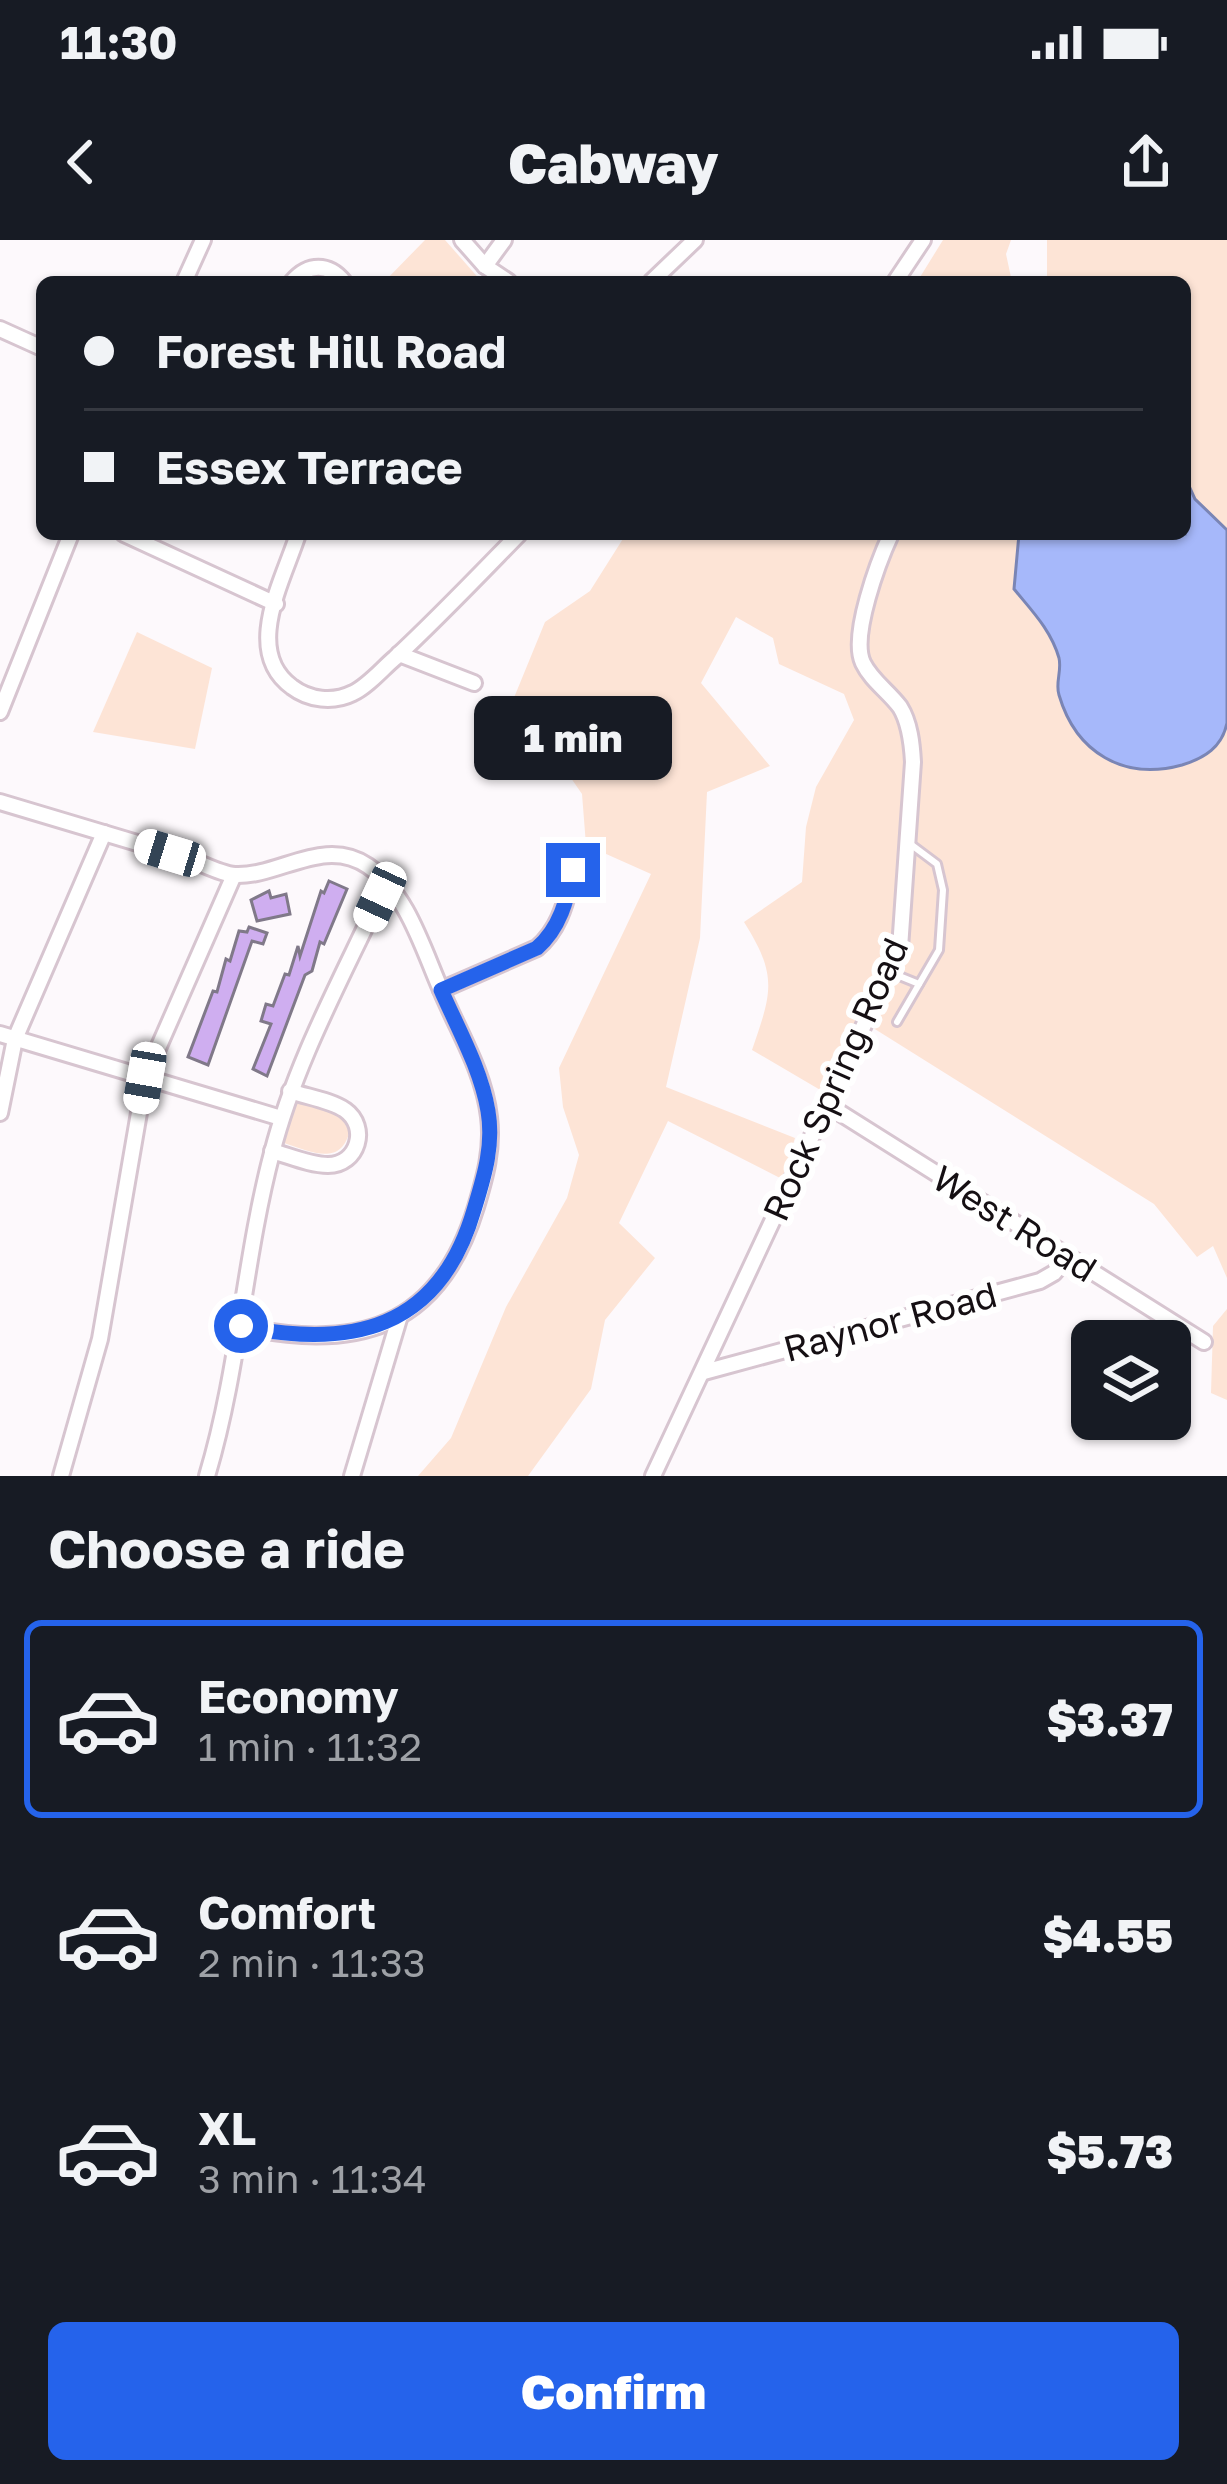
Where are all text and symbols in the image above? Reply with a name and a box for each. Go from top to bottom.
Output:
text: 11:30 [60,15,177,69]
icon: back [48,129,114,195]
icon: share [1113,129,1179,195]
text: Cabway [508,130,719,195]
text: Forest Hill Road [156,324,506,378]
text: Essex Terrace [156,440,463,494]
callout: 1 min [474,696,672,780]
text: 1 min [523,714,623,761]
car [130,825,210,881]
route end [546,843,600,897]
car [348,857,412,937]
street label: Rock Spring Road [753,931,917,1227]
car [121,1039,169,1117]
street label: West Road [925,1156,1105,1290]
street label: Raynor Road [779,1272,1001,1370]
route start [214,1299,268,1353]
map controls [1071,1320,1191,1440]
button: layers [1071,1320,1191,1440]
text: Choose a ride [48,1515,405,1580]
icon: car [54,1665,162,1773]
text: Economy [198,1669,399,1723]
text: $3.37 [1047,1692,1173,1746]
text: 1 min · 11:32 [198,1723,422,1770]
icon: car [54,1881,162,1989]
text: Comfort [198,1885,376,1939]
text: $4.55 [1043,1908,1173,1962]
text: 2 min · 11:33 [198,1939,426,1986]
icon: car [54,2097,162,2205]
text: XL [198,2101,256,2155]
text: $5.73 [1047,2124,1173,2178]
text: 3 min · 11:34 [198,2155,427,2202]
button: Confirm [48,2322,1179,2460]

